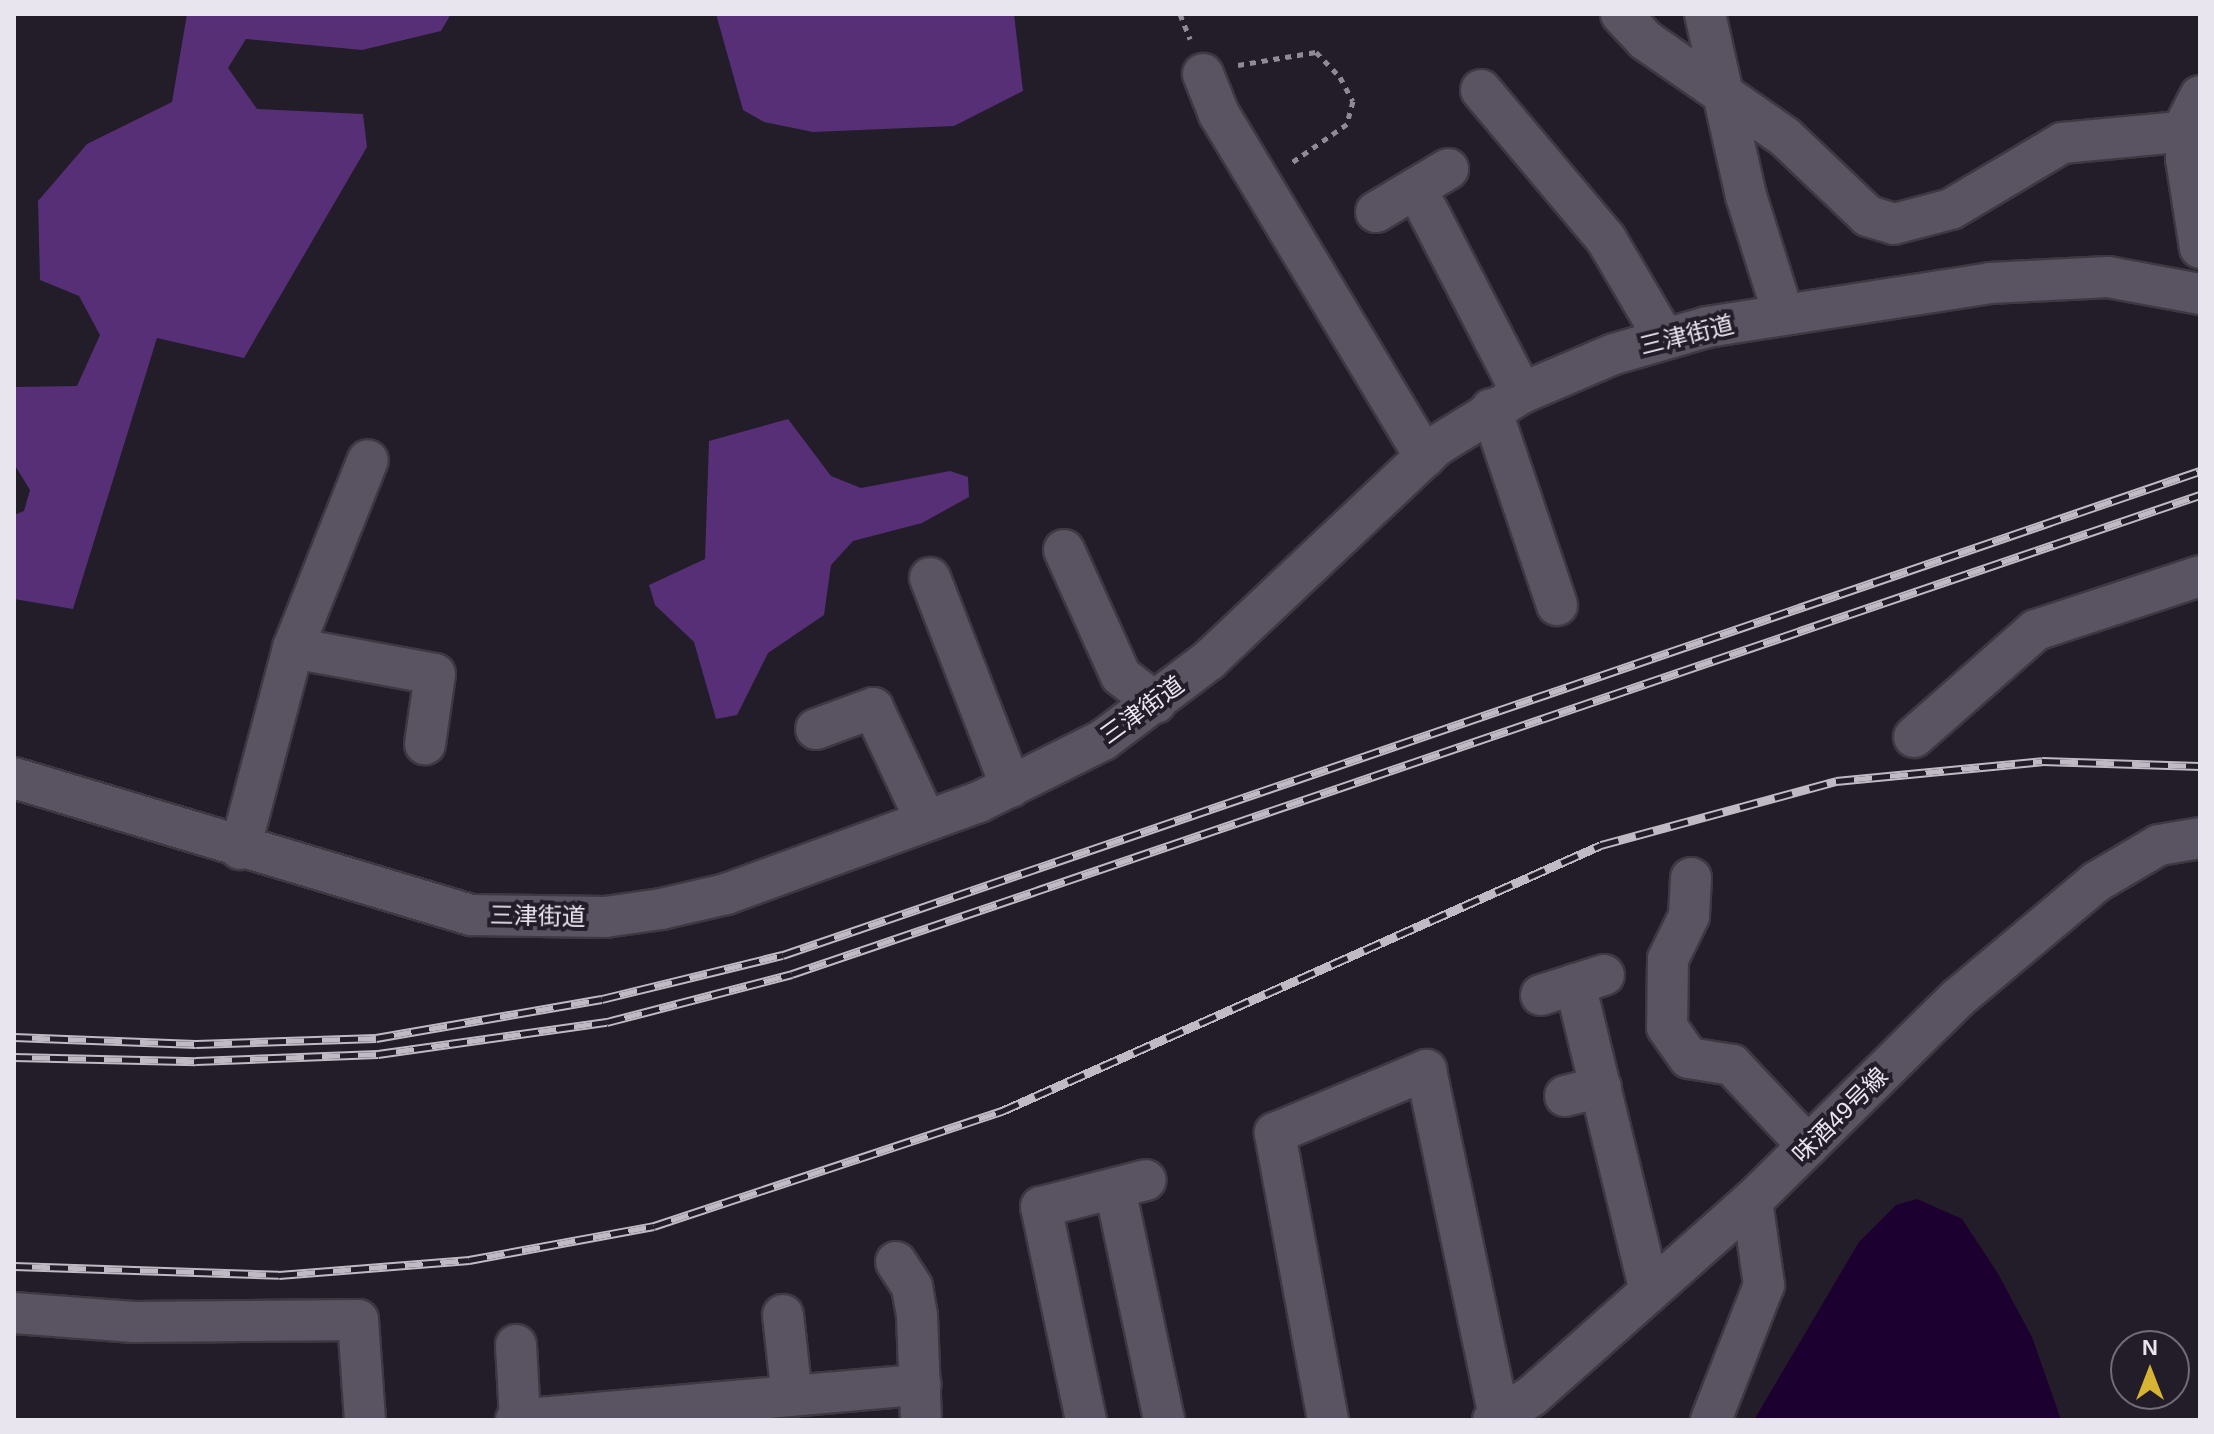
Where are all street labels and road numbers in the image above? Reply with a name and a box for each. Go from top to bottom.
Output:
street label: 三津街道 [1637,309,1737,361]
street label: 三津街道 [1095,670,1189,750]
street label: 三津街道 [490,901,586,931]
street label: 味酒49号線 [1786,1061,1894,1169]

